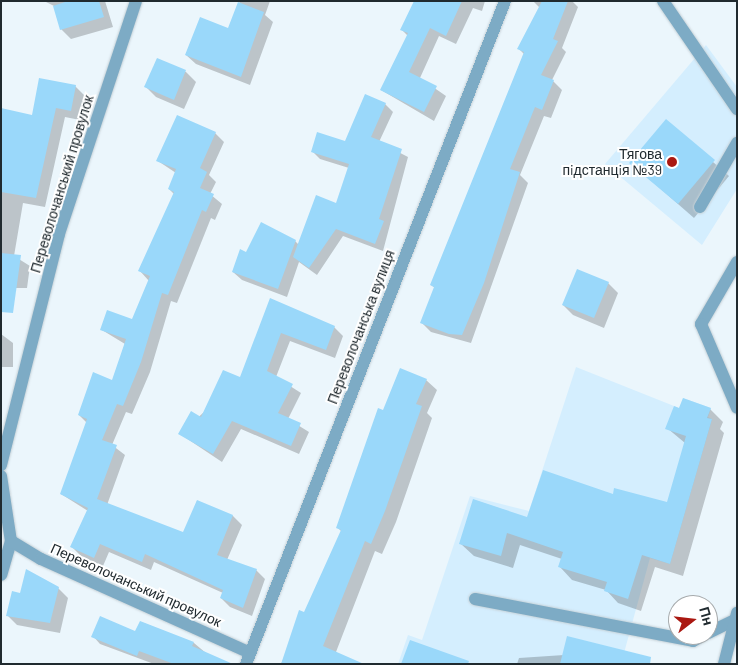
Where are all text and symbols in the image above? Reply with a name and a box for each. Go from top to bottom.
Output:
street label: Переволочанський провулок [27,93,97,275]
place label: Тягова пiдстанцiя №39 [562,146,662,178]
marker: Тягова пiдстанцiя №39 [666,156,678,168]
street label: Переволочанська вулиця [324,248,398,406]
street label: Переволочанський провулок [48,540,224,630]
north arrow [668,595,718,645]
text: Пн [696,605,718,627]

